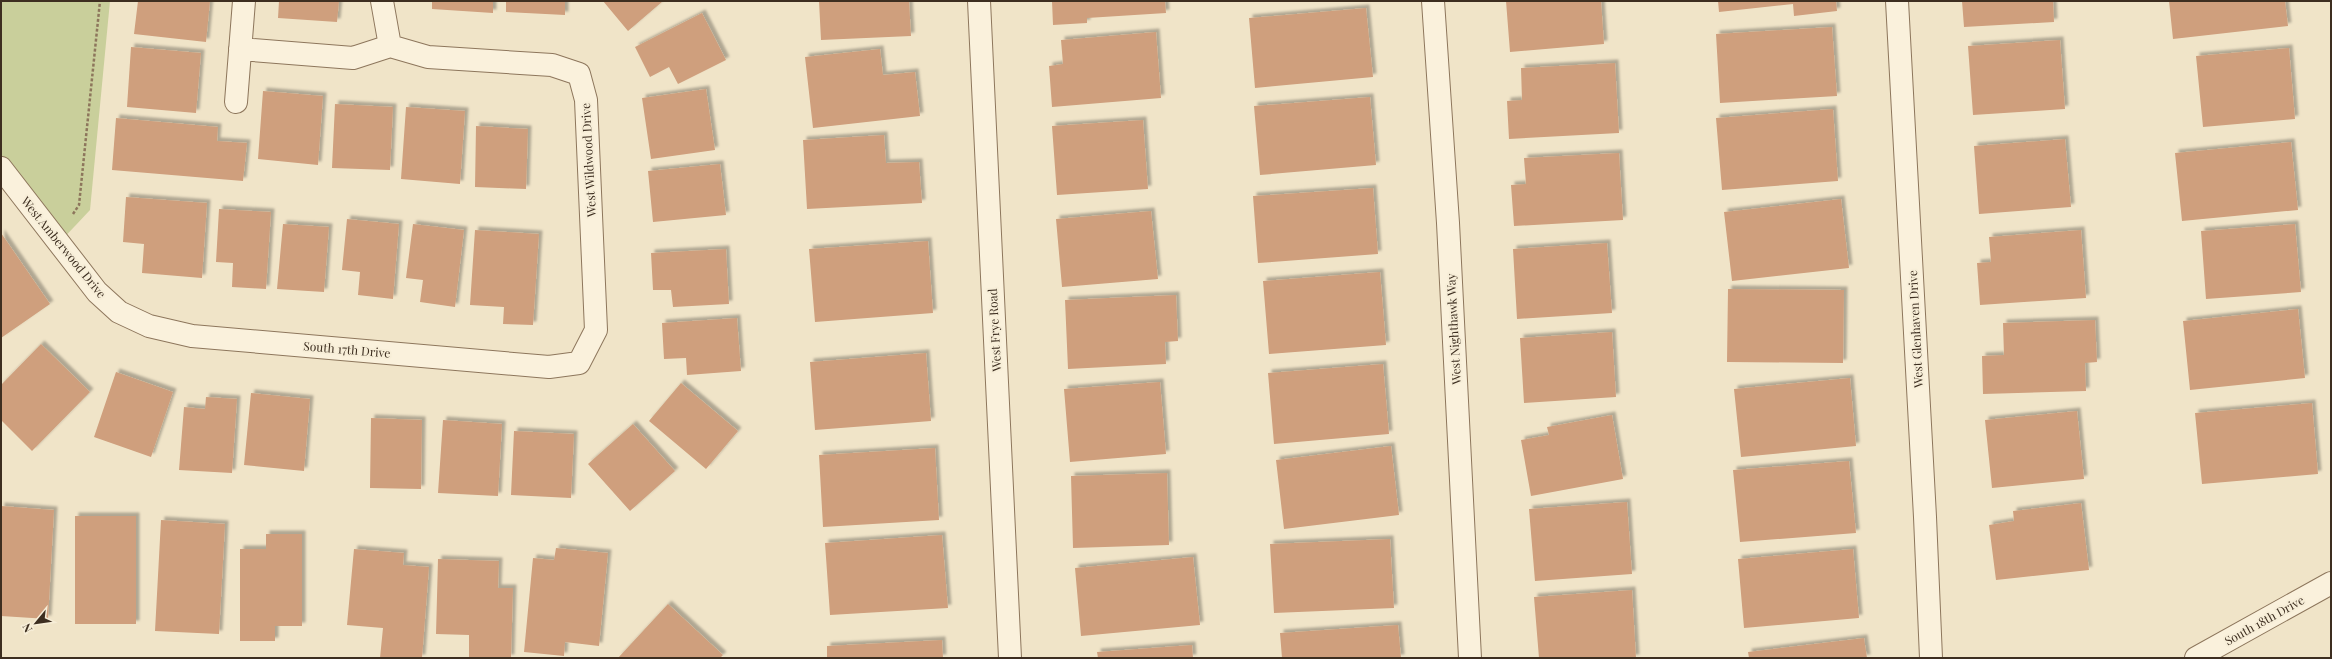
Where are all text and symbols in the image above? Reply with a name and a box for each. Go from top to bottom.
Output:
street label: West Wildwood Drive [577,103,599,218]
street label: West Amberwood Drive [17,192,110,301]
street label: West Glenhaven Drive [1904,270,1926,389]
street label: West Nighthawk Way [1442,273,1464,386]
street label: West Frye Road [984,288,1004,373]
street label: South 17th Drive [303,337,391,361]
street label: South 18th Drive [2221,592,2307,648]
north arrow [16,603,56,643]
text: N [18,621,35,635]

